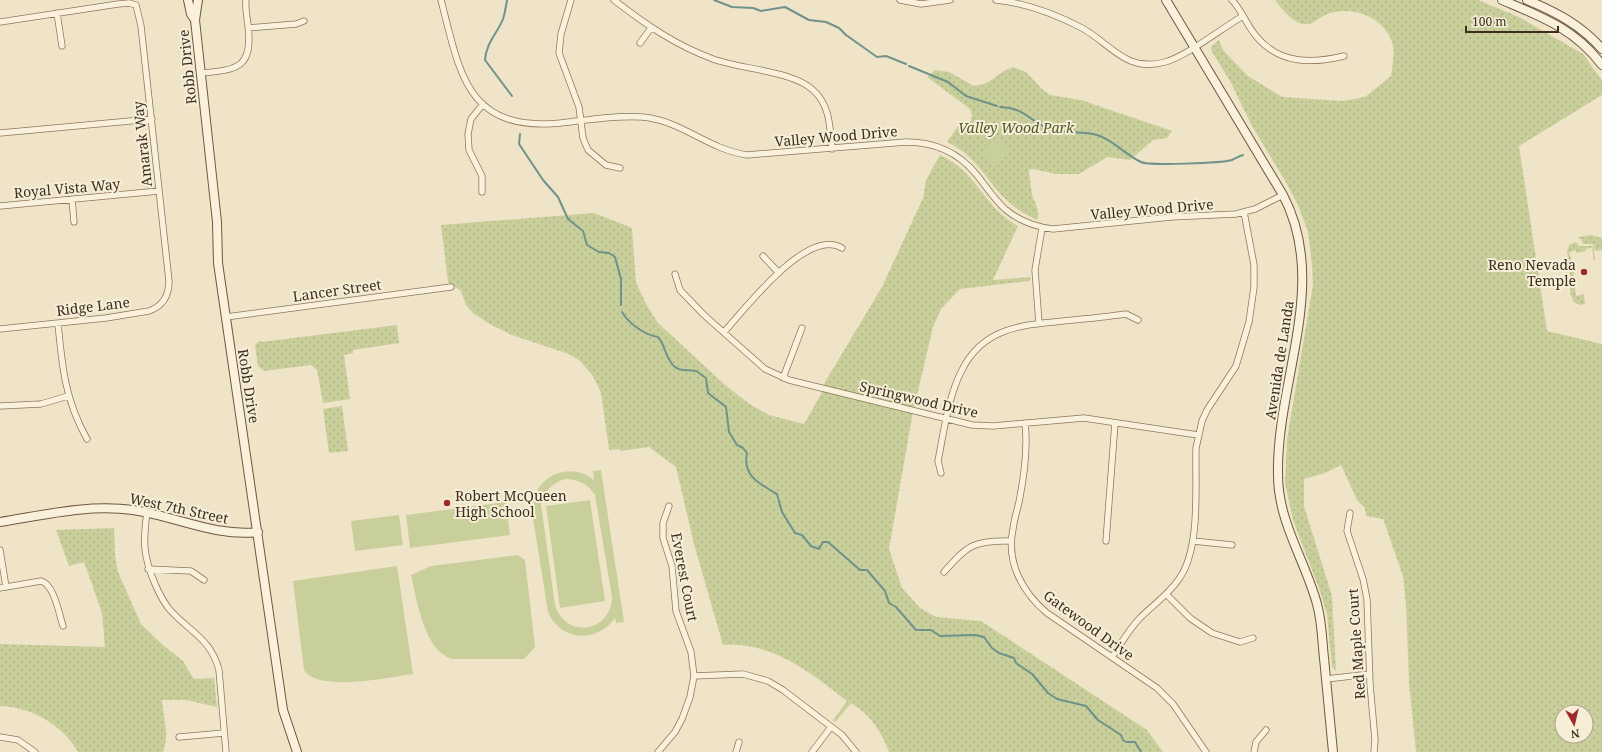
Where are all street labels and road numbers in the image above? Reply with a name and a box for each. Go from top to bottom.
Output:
street label: Robb Drive [174,29,200,105]
street label: Amarak Way [128,100,156,188]
street label: Valley Wood Drive [774,121,898,151]
street label: Royal Vista Way [13,174,121,202]
street label: Valley Wood Drive [1090,194,1214,224]
street label: Lancer Street [291,274,383,306]
street label: Ridge Lane [55,292,131,320]
street label: Avenida de Landa [1260,299,1298,421]
street label: Robb Drive [234,347,264,425]
street label: Springwood Drive [858,376,980,422]
street label: West 7th Street [128,488,230,528]
street label: Everest Court [667,531,703,623]
street label: Gatewood Drive [1040,586,1138,664]
street label: Red Maple Court [1343,588,1369,700]

